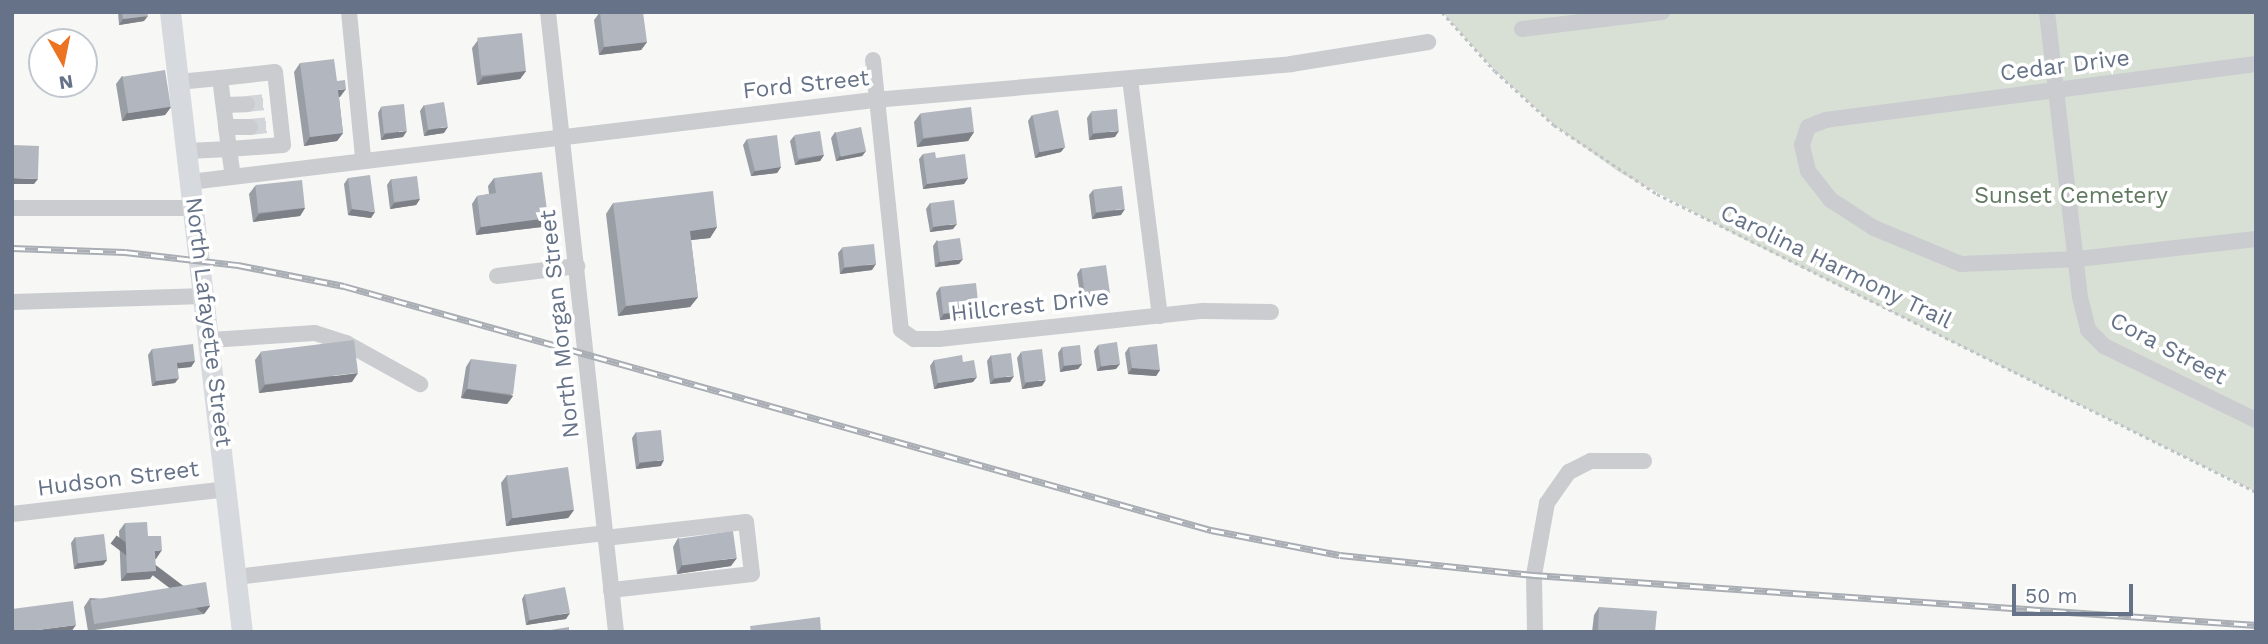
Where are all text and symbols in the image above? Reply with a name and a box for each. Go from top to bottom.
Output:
north arrow [28,28,98,98]
street label: Cedar Drive [1998,44,2132,88]
street label: Ford Street [741,65,871,105]
text: N [57,70,75,95]
park label: Sunset Cemetery [1974,182,2168,210]
street label: North Lafayette Street [179,196,237,448]
street label: Carolina Harmony Trail [1715,199,1957,335]
street label: North Morgan Street [534,208,586,440]
street label: Hillcrest Drive [949,284,1111,328]
street label: Cora Street [2105,307,2231,391]
street label: Hudson Street [36,455,200,503]
scale bar [2016,570,2137,614]
text: 50 m [2025,583,2077,608]

